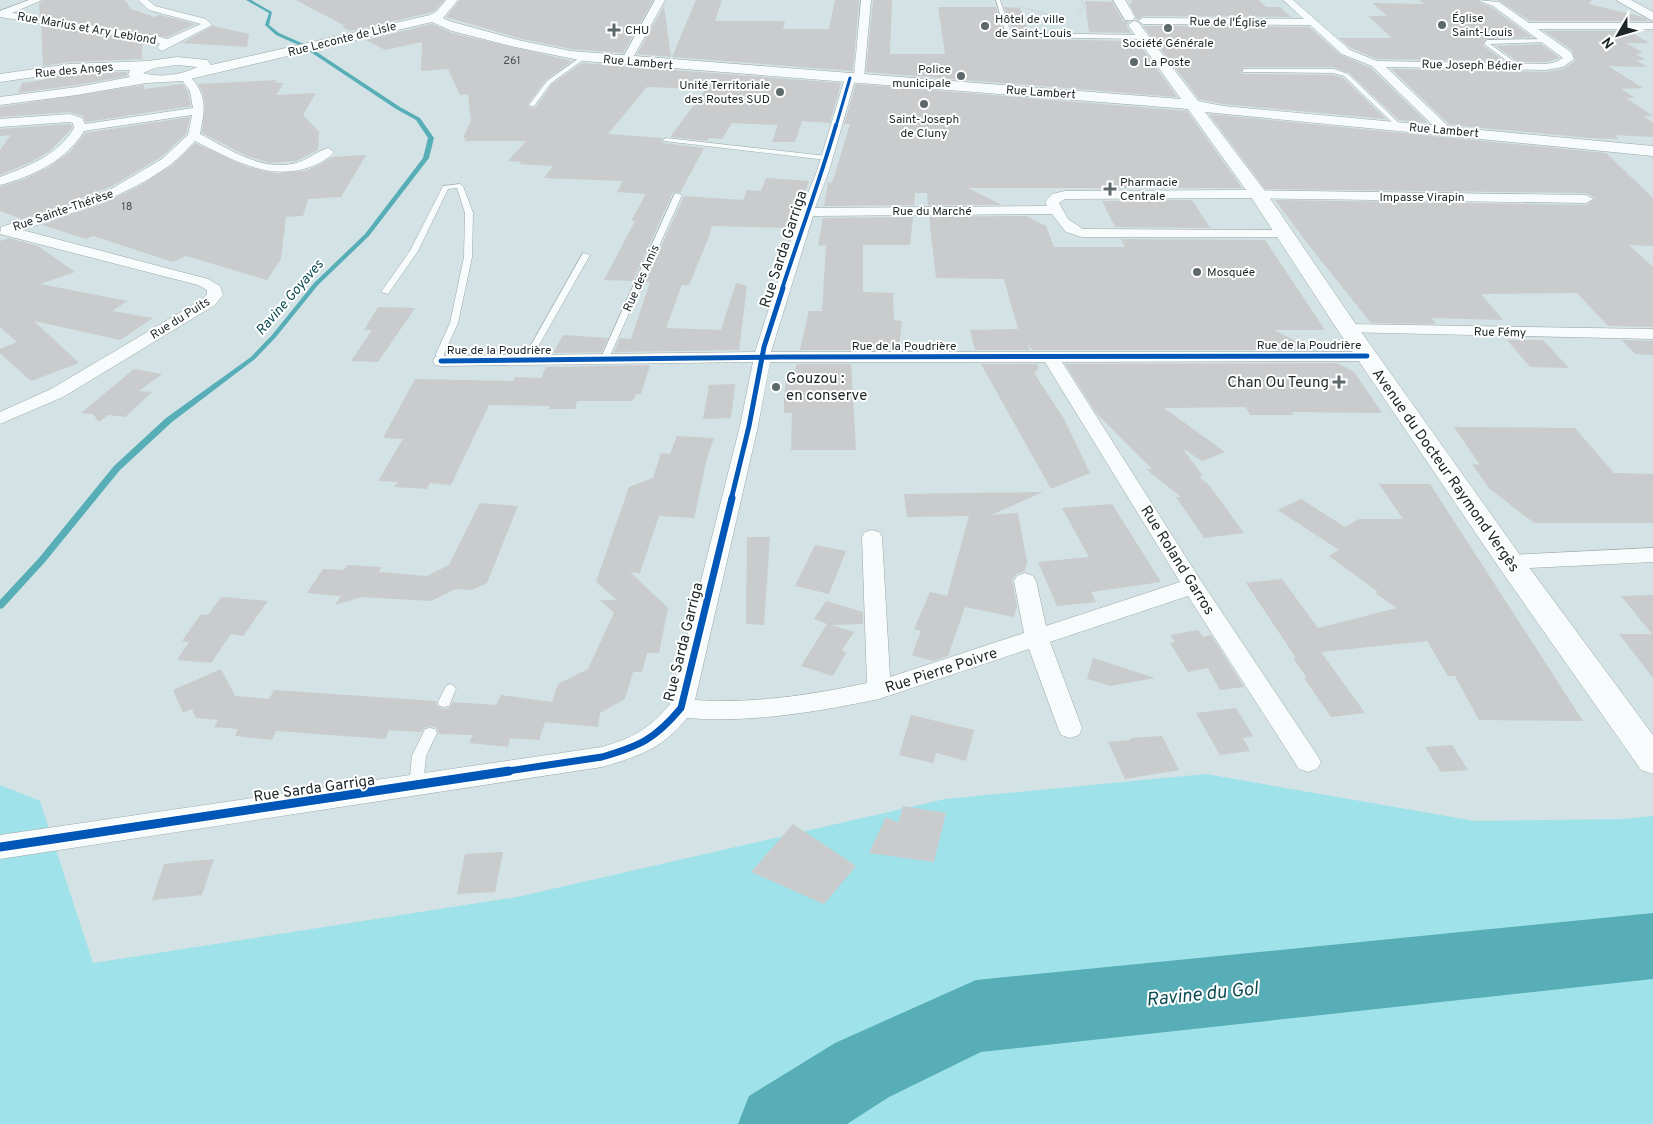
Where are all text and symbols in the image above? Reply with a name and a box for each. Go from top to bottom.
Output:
street label: Rue Marius et Ary Leblond [16,9,158,49]
north arrow [1593,10,1643,60]
place label: Église Saint-Louis [1452,11,1513,41]
place label: Hôtel de ville de Saint-Louis [995,12,1072,42]
street label: Rue de l'Église [1189,14,1267,32]
street label: Rue Leconte de Lisle [286,19,398,61]
marker: Église Saint-Louis [1436,19,1448,31]
marker: Hôtel de ville de Saint-Louis [979,20,991,32]
marker: Société Générale [1162,22,1174,34]
marker: CHU [607,23,621,37]
place label: CHU [625,23,649,39]
text: N [1599,33,1619,51]
place label: Société Générale [1122,36,1214,52]
street label: Rue Lambert [602,52,673,74]
house number: 261 [503,54,521,68]
place label: La Poste [1144,55,1190,71]
marker: La Poste [1128,56,1140,68]
street label: Rue Joseph Bédier [1421,57,1523,75]
street label: Rue des Anges [34,60,114,82]
place label: Police municipale [892,62,951,92]
marker: Police municipale [955,70,967,82]
place label: Unité Territoriale des Routes SUD [679,78,770,108]
street label: Rue Lambert [1005,83,1076,103]
marker: Unité Territoriale des Routes SUD [774,86,786,98]
marker: Saint-Joseph de Cluny [918,98,930,110]
place label: Saint-Joseph de Cluny [889,112,959,142]
street label: Rue Lambert [1408,120,1479,142]
place label: Pharmacie Centrale [1120,175,1178,205]
marker: Pharmacie Centrale [1104,183,1116,195]
street label: Rue Sainte-Thérèse [11,186,116,236]
street label: Rue Sarda Garriga [757,188,812,311]
street label: Impasse Virapin [1379,190,1465,206]
house number: 18 [122,200,132,214]
street label: Rue du Marché [892,204,972,220]
street label: Rue des Amis [620,242,664,314]
water label: Ravine Goyaves [253,256,328,339]
place label: Mosquée [1207,265,1255,281]
marker: Mosquée [1191,266,1203,278]
street label: Rue du Puits [148,294,213,343]
street label: Rue Fémy [1474,325,1526,341]
street label: Rue de la Poudrière [1257,338,1361,354]
street label: Rue de la Poudrière [852,339,956,355]
street label: Rue de la Poudrière [447,343,551,359]
street label: Avenue du Docteur Raymond Vergès [1367,365,1523,576]
place label: Gouzou : en conserve [786,370,867,406]
place label: Chan Ou Teung [1227,374,1329,393]
marker: Chan Ou Teung [1333,376,1345,388]
marker: Gouzou : en conserve [770,381,782,393]
street label: Rue Roland Garros [1135,503,1218,619]
street label: Rue Sarda Garriga [660,581,708,704]
street label: Rue Pierre Poivre [883,644,1000,699]
street label: Rue Sarda Garriga [252,772,376,807]
water label: Ravine du Gol [1145,977,1260,1013]

